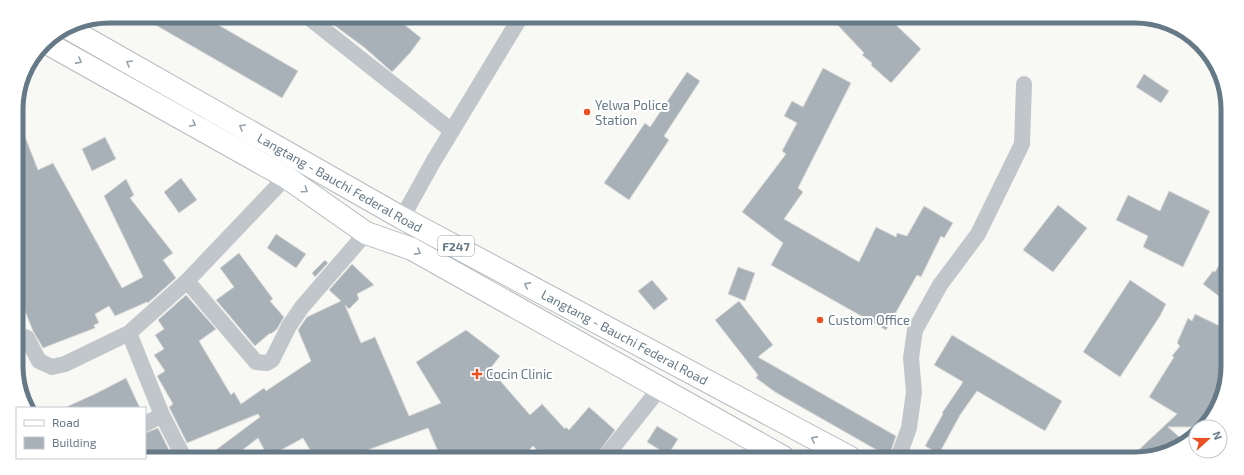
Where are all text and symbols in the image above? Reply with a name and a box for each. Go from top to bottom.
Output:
one-way arrow [75,56,83,64]
one-way arrow [126,60,133,67]
place label: Yelwa Police Station [595,97,668,128]
marker: Yelwa Police Station [582,107,592,117]
one-way arrow [189,120,196,127]
one-way arrow [239,124,246,132]
street label: Langtang - Bauchi Federal Road [255,130,425,235]
one-way arrow [300,185,307,192]
road number: F247 [438,236,474,256]
one-way arrow [414,247,421,255]
one-way arrow [524,282,531,289]
street label: Langtang - Bauchi Federal Road [538,286,711,388]
place label: Custom Office [828,312,910,328]
marker: Custom Office [815,315,825,325]
place label: Cocin Clinic [486,366,552,382]
marker: Cocin Clinic [471,368,483,380]
legend [16,407,146,459]
text: Road [52,415,80,429]
north arrow [1188,419,1228,459]
text: N [1210,429,1225,441]
text: Building [52,435,97,449]
one-way arrow [811,436,819,444]

